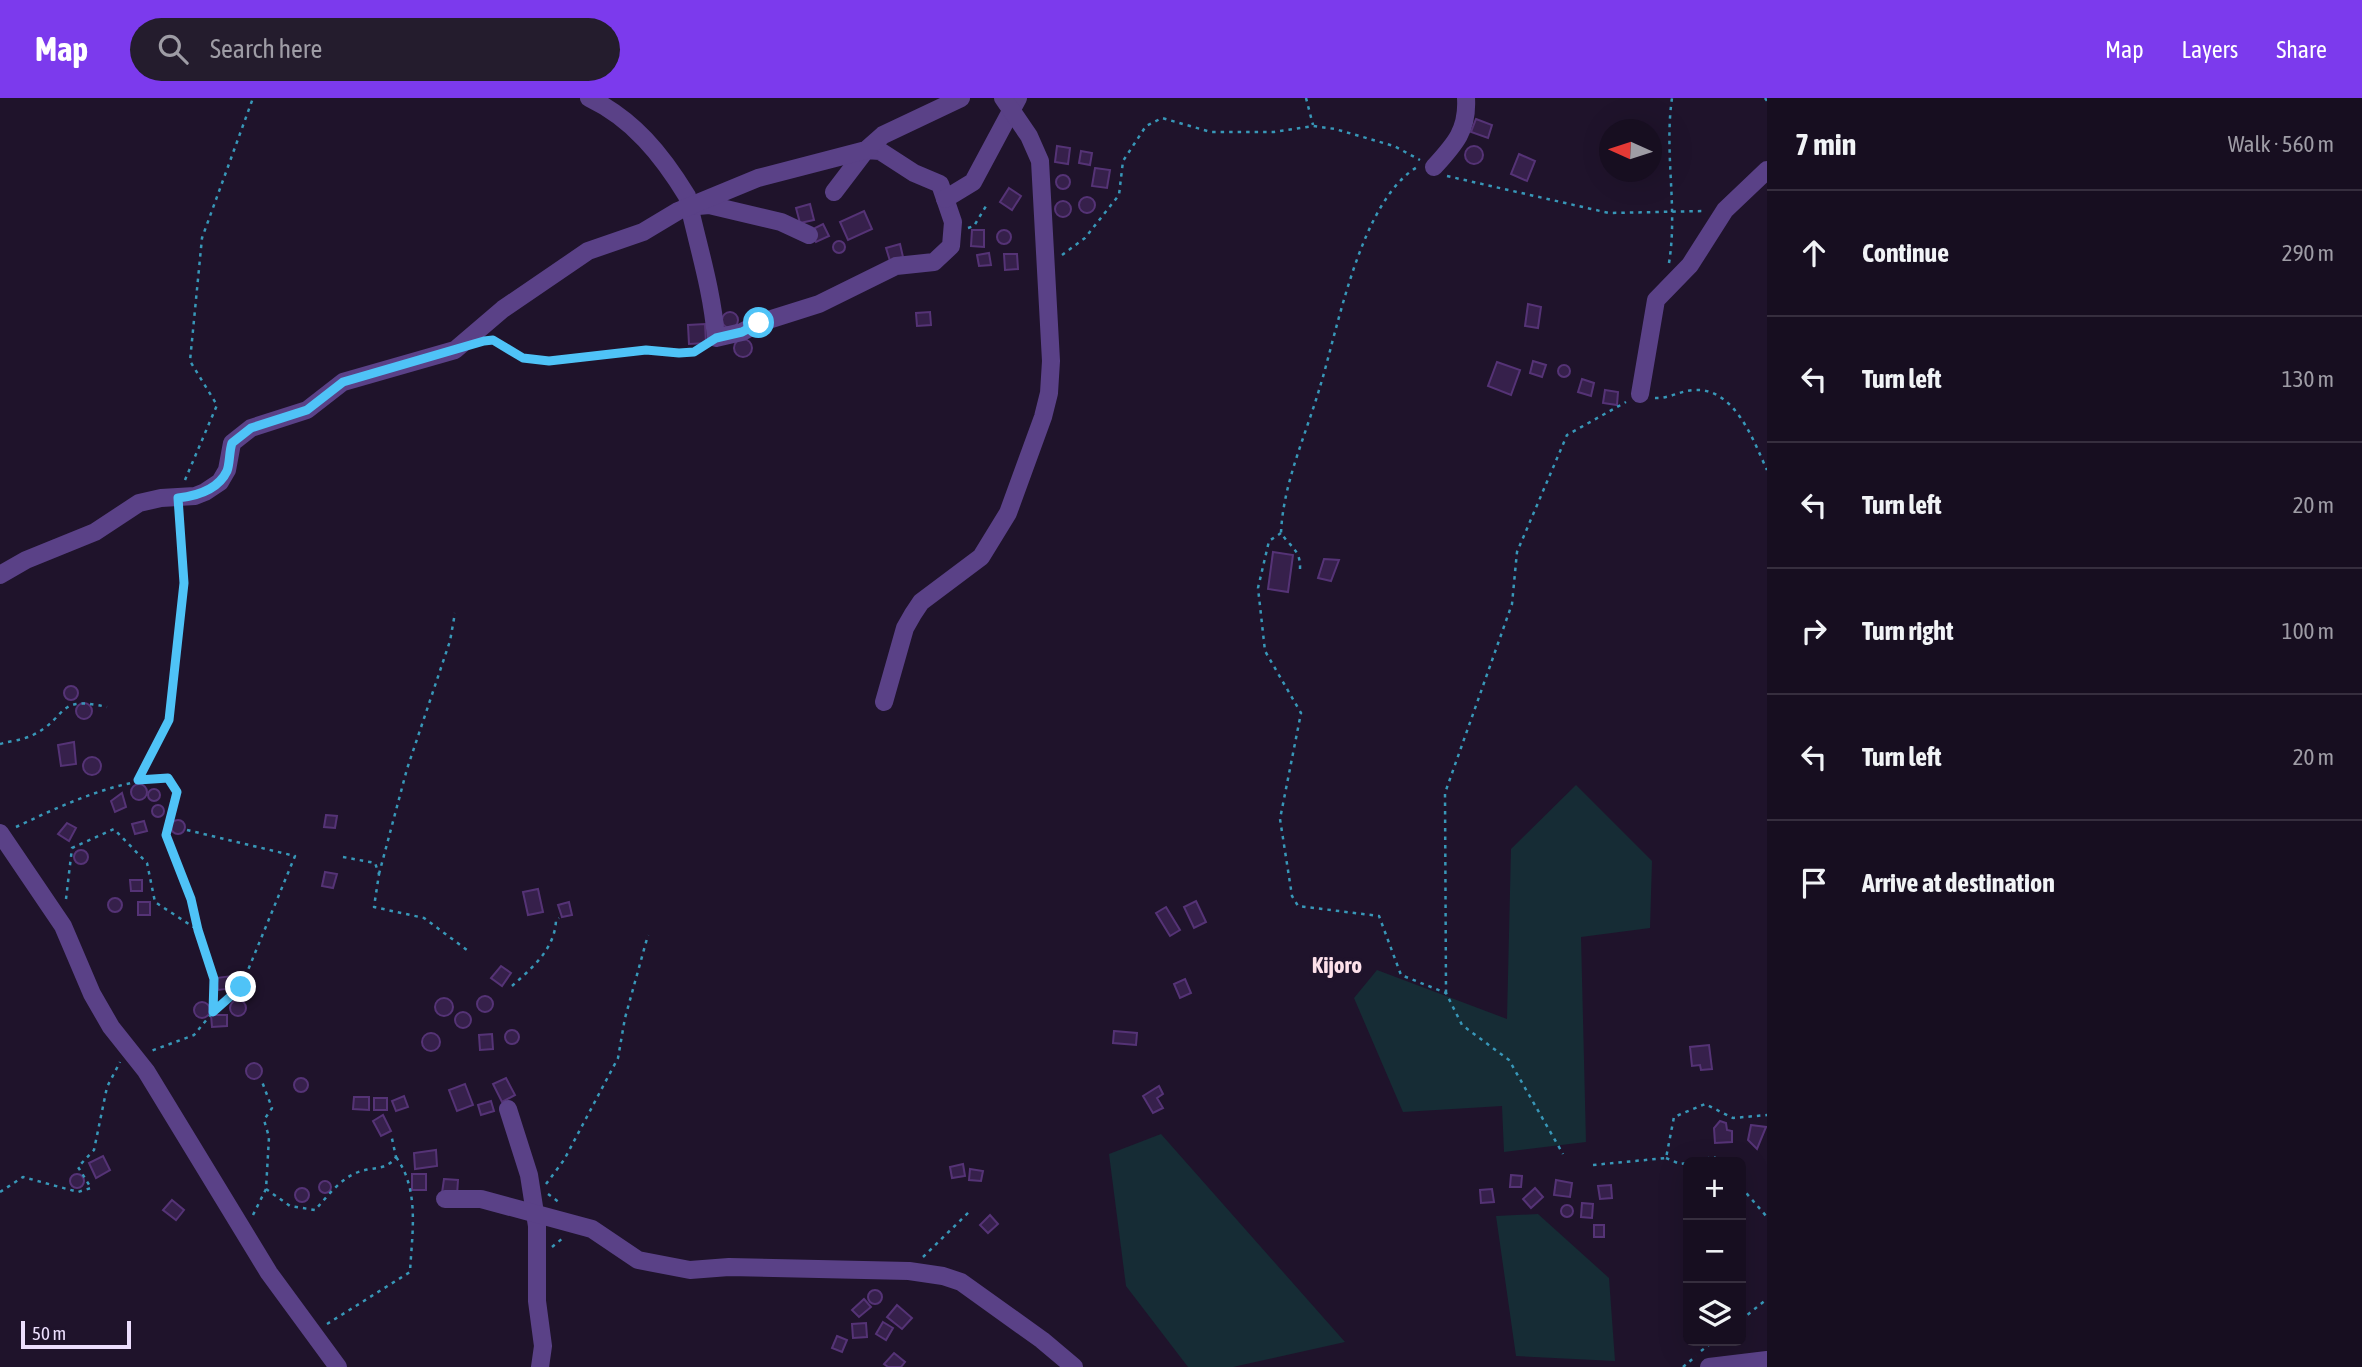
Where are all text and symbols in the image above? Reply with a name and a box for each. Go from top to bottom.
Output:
search box [130,18,620,81]
text: Map [35,30,88,68]
icon: search [154,30,192,68]
text: Search here [210,34,322,64]
text: Map [2105,36,2144,63]
text: Layers [2182,36,2238,63]
text: Share [2276,36,2327,63]
north arrow [1599,119,1662,182]
text: 7 min [1795,127,1856,161]
text: Walk · 560 m [2228,131,2334,157]
icon: ahead [1795,234,1833,272]
text: Continue [1862,238,1949,268]
text: 290 m [2282,240,2334,266]
route start [743,307,774,338]
icon: left [1795,360,1833,398]
text: Turn left [1862,364,1942,394]
text: 130 m [2282,366,2334,392]
icon: left [1795,486,1833,524]
text: Turn left [1862,490,1942,520]
text: 20 m [2293,492,2334,518]
icon: right [1795,612,1833,650]
text: Turn right [1862,616,1953,646]
text: 100 m [2282,618,2334,644]
icon: left [1795,738,1833,776]
text: Turn left [1862,742,1942,772]
text: 20 m [2293,744,2334,770]
icon: arrive [1795,864,1833,902]
text: Arrive at destination [1862,868,2055,898]
district label: Kijoro [1312,952,1362,978]
route end [225,971,256,1002]
map controls [1683,1157,1746,1346]
button: + [1683,1157,1746,1220]
button: − [1683,1220,1746,1283]
button: layers [1683,1283,1746,1346]
scale bar [21,1318,131,1350]
text: 50 m [32,1322,66,1344]

